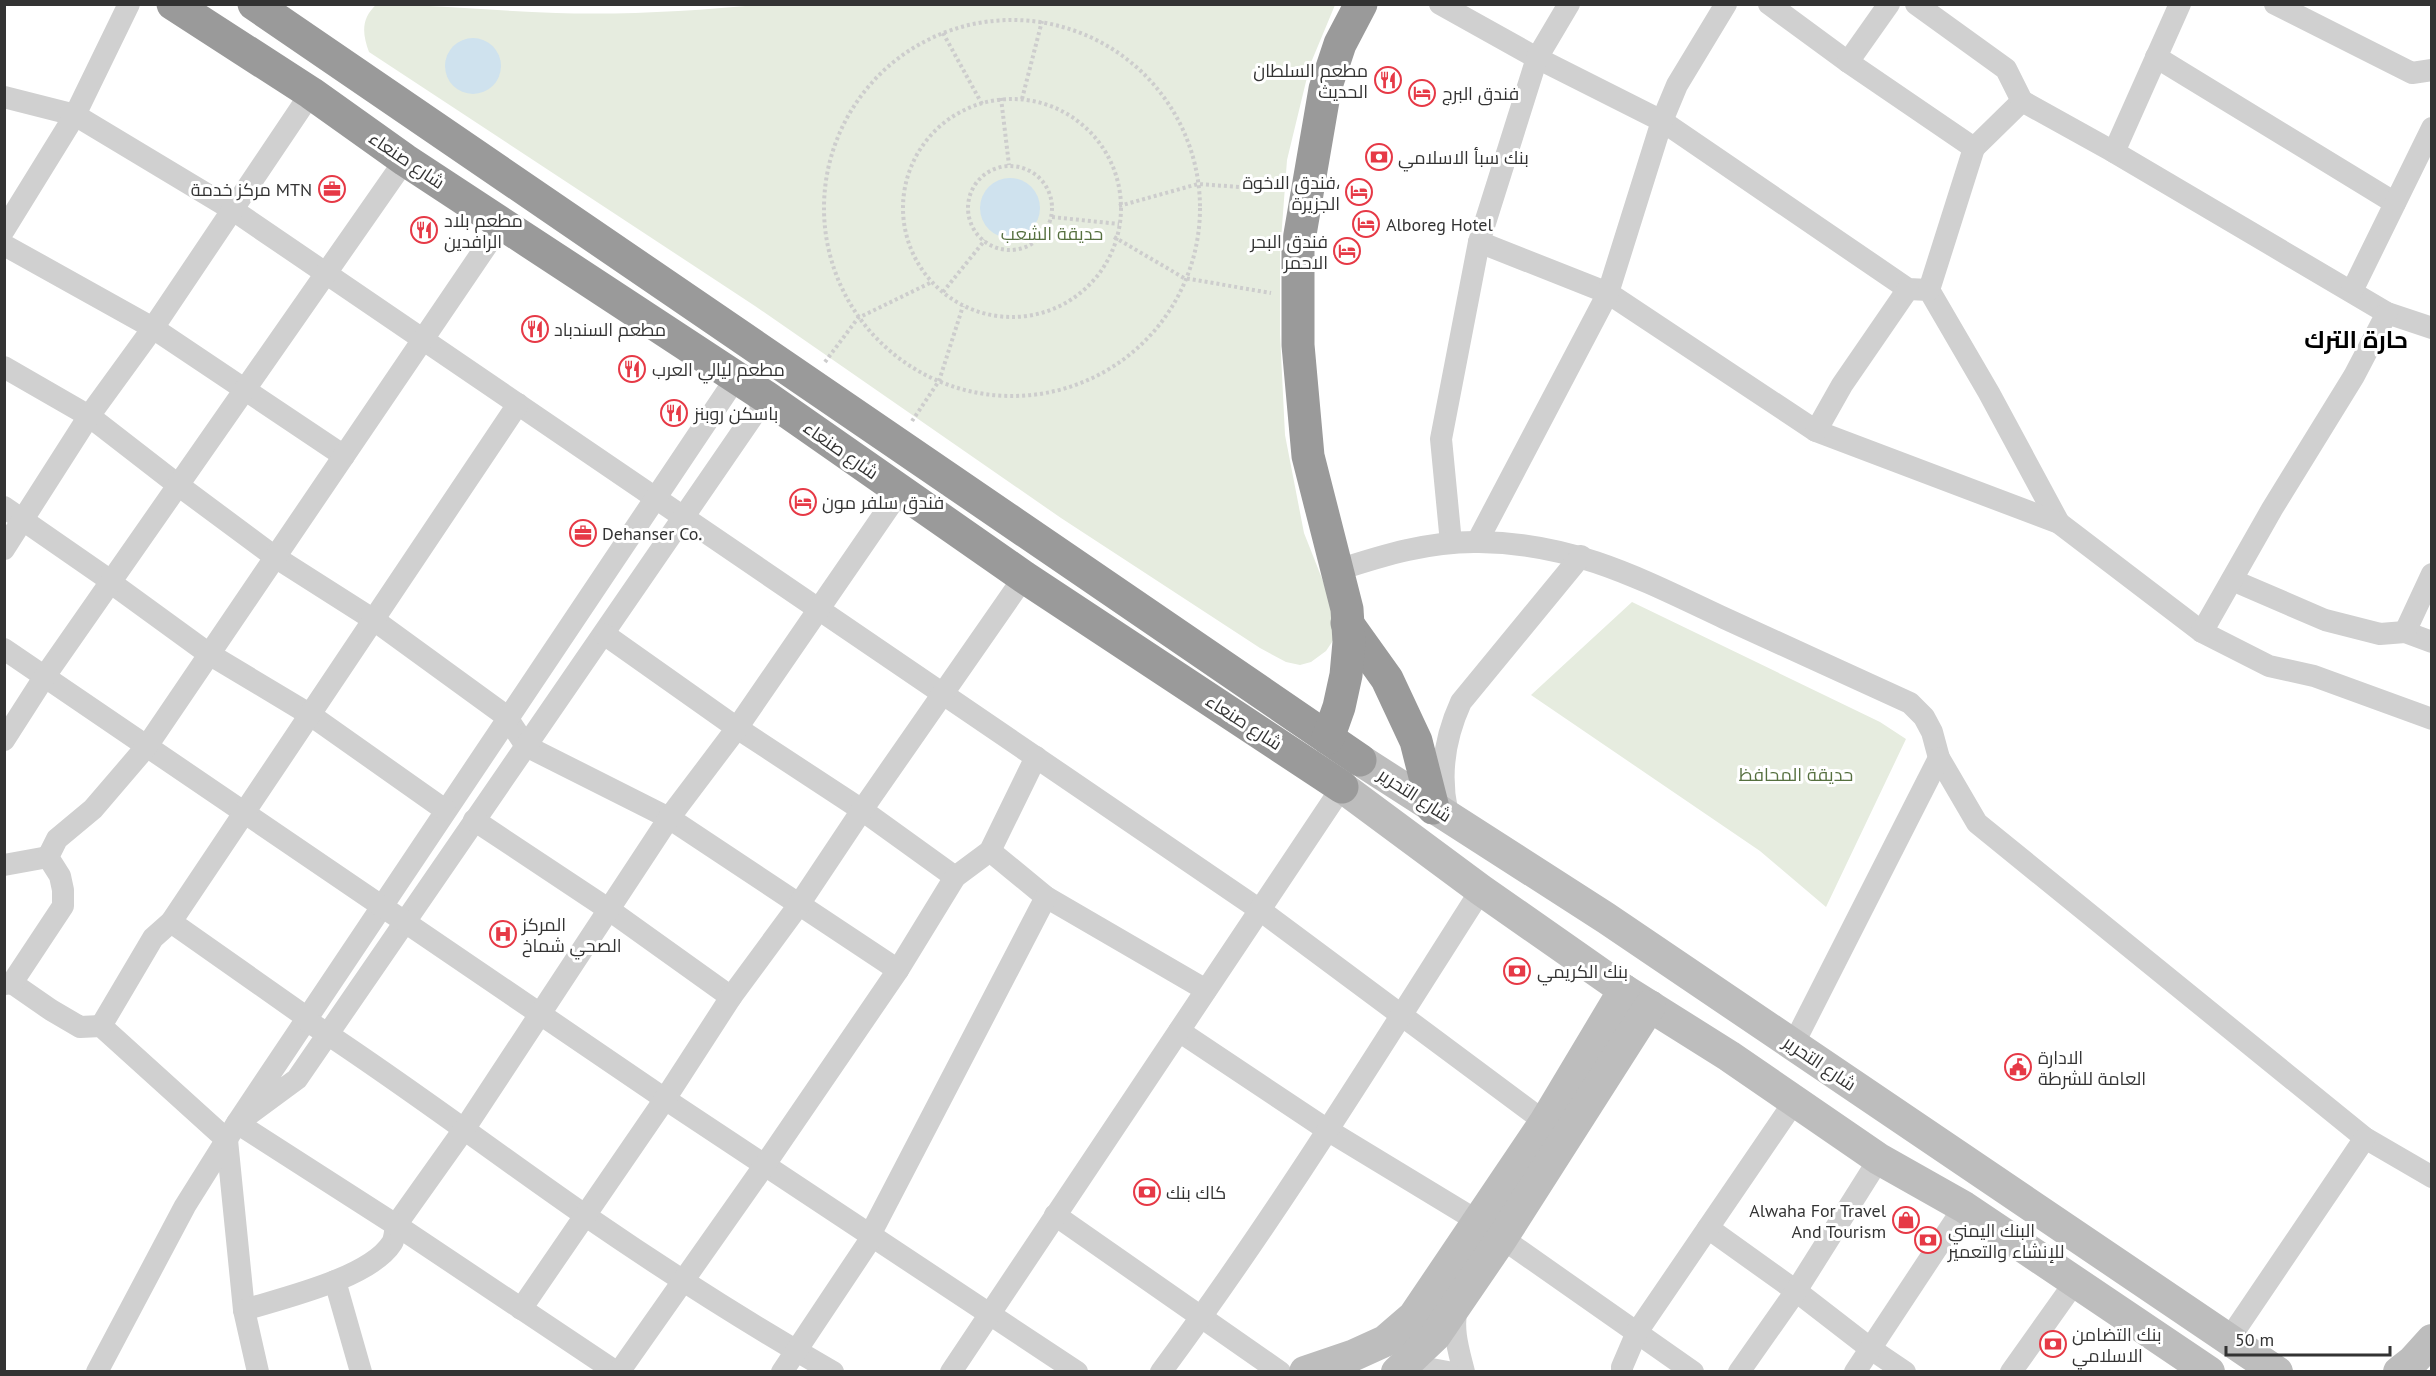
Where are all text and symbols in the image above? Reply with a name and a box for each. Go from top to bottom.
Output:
place label: مطعم السلطان الحديث [1253,59,1368,103]
restaurant icon: مطعم السلطان الحديث [1373,65,1403,95]
hotel icon: فندق البرج [1407,78,1437,108]
place label: فندق البرج [1442,82,1519,106]
street label: شارع صنعاء [364,126,449,194]
bank icon: بنك سبأ الاسلامي [1364,142,1394,172]
place label: بنك سبأ الاسلامي [1398,146,1529,172]
place label: فندق الاخوة، الجزيرة [1242,171,1340,215]
office icon: مركز خدمة MTN [317,174,347,204]
hotel icon: فندق الاخوة، الجزيرة [1344,177,1374,207]
place label: مركز خدمة MTN [191,178,312,201]
place label: مطعم بلاد الرافدين [444,209,523,253]
hotel icon: Alboreg Hotel [1351,209,1381,239]
place label: Alboreg Hotel [1386,213,1493,236]
restaurant icon: مطعم بلاد الرافدين [409,215,439,245]
park label: حديقة الشعب [1001,222,1103,245]
place label: فندق البحر الاحمر [1249,230,1328,274]
hotel icon: فندق البحر الاحمر [1332,236,1362,266]
restaurant icon: مطعم السندباد [520,314,550,344]
place label: مطعم السندباد [554,318,666,342]
district label: حارة الترك [2304,324,2408,355]
restaurant icon: مطعم ليالي العرب [617,354,647,384]
place label: مطعم ليالي العرب [652,358,785,384]
restaurant icon: باسكن روبنز [659,398,689,428]
place label: باسكن روبنز [693,402,778,425]
street label: شارع صنعاء [798,416,883,485]
hotel icon: فندق سلفر مون [788,487,818,517]
place label: فندق سلفر مون [822,491,944,515]
office icon: Dehanser Co. [568,518,598,548]
place label: Dehanser Co. [602,522,702,545]
street label: شارع صنعاء [1201,689,1286,756]
street label: شارع التحرير [1373,762,1456,828]
park label: حديقة المحافظ [1739,763,1853,786]
place label: المركز الصحي شماخ [521,913,622,960]
hospital icon: المركز الصحي شماخ [488,919,518,949]
bank icon: بنك الكريمي [1502,956,1532,986]
place label: بنك الكريمي [1537,960,1628,986]
street label: شارع التحرير [1778,1030,1861,1096]
place label: الادارة العامة للشرطة [2038,1046,2146,1090]
public building icon: الادارة العامة للشرطة [2003,1052,2033,1082]
bank icon: كاك بنك [1132,1177,1162,1207]
place label: كاك بنك [1166,1181,1226,1204]
place label: Alwaha For Travel And Tourism [1749,1199,1887,1243]
shop icon: Alwaha For Travel And Tourism [1891,1205,1921,1235]
place label: البنك اليمني للإنشاء والتعمير [1947,1219,2064,1263]
bank icon: البنك اليمني للإنشاء والتعمير [1913,1225,1943,1255]
scale bar [2226,1319,2390,1357]
place label: بنك التضامن الاسلامي [2072,1323,2162,1370]
text: 50 m [2235,1328,2274,1351]
bank icon: بنك التضامن الاسلامي [2038,1329,2068,1359]

